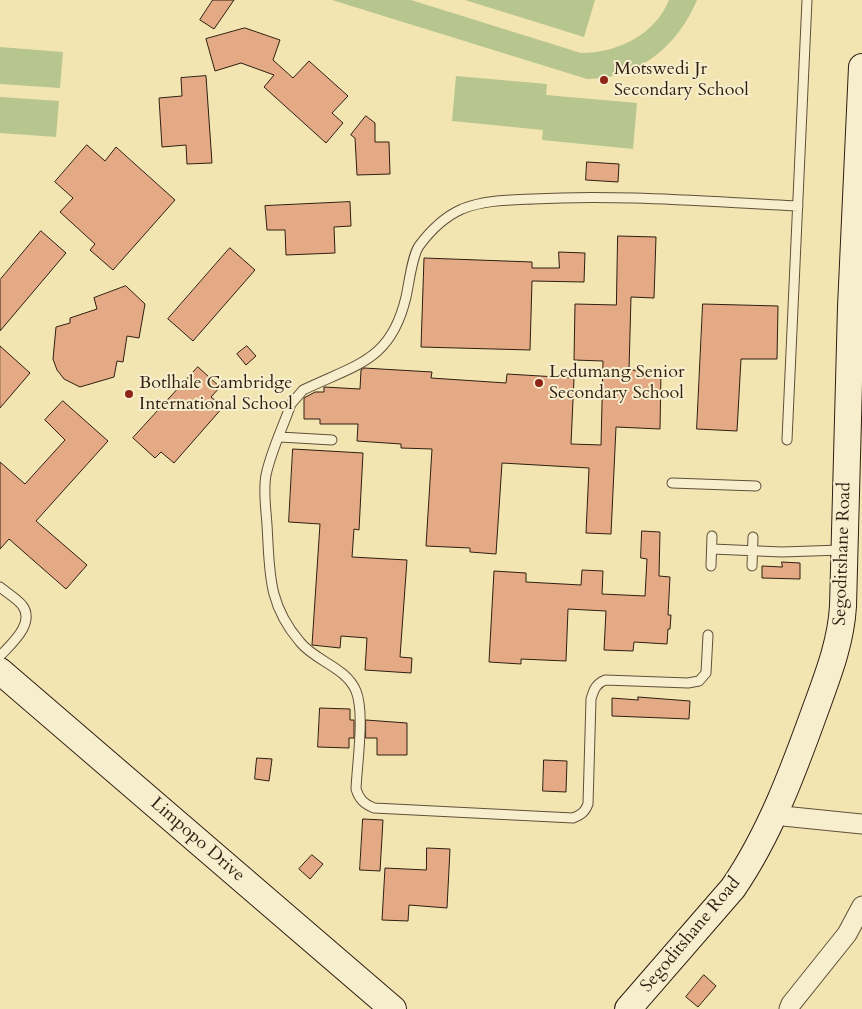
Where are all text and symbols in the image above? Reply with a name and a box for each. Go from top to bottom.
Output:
place label: Motswedi Jr Secondary School [614,59,749,102]
marker: Motswedi Jr Secondary School [598,74,610,86]
place label: Ledumang Senior Secondary School [549,362,684,404]
place label: Botlhale Cambridge International School [139,373,293,416]
marker: Ledumang Senior Secondary School [533,377,545,389]
marker: Botlhale Cambridge International School [123,388,135,400]
street label: Segoditshane Road [830,482,856,626]
street label: Limpopo Drive [145,793,249,887]
street label: Segoditshane Road [637,873,745,997]

